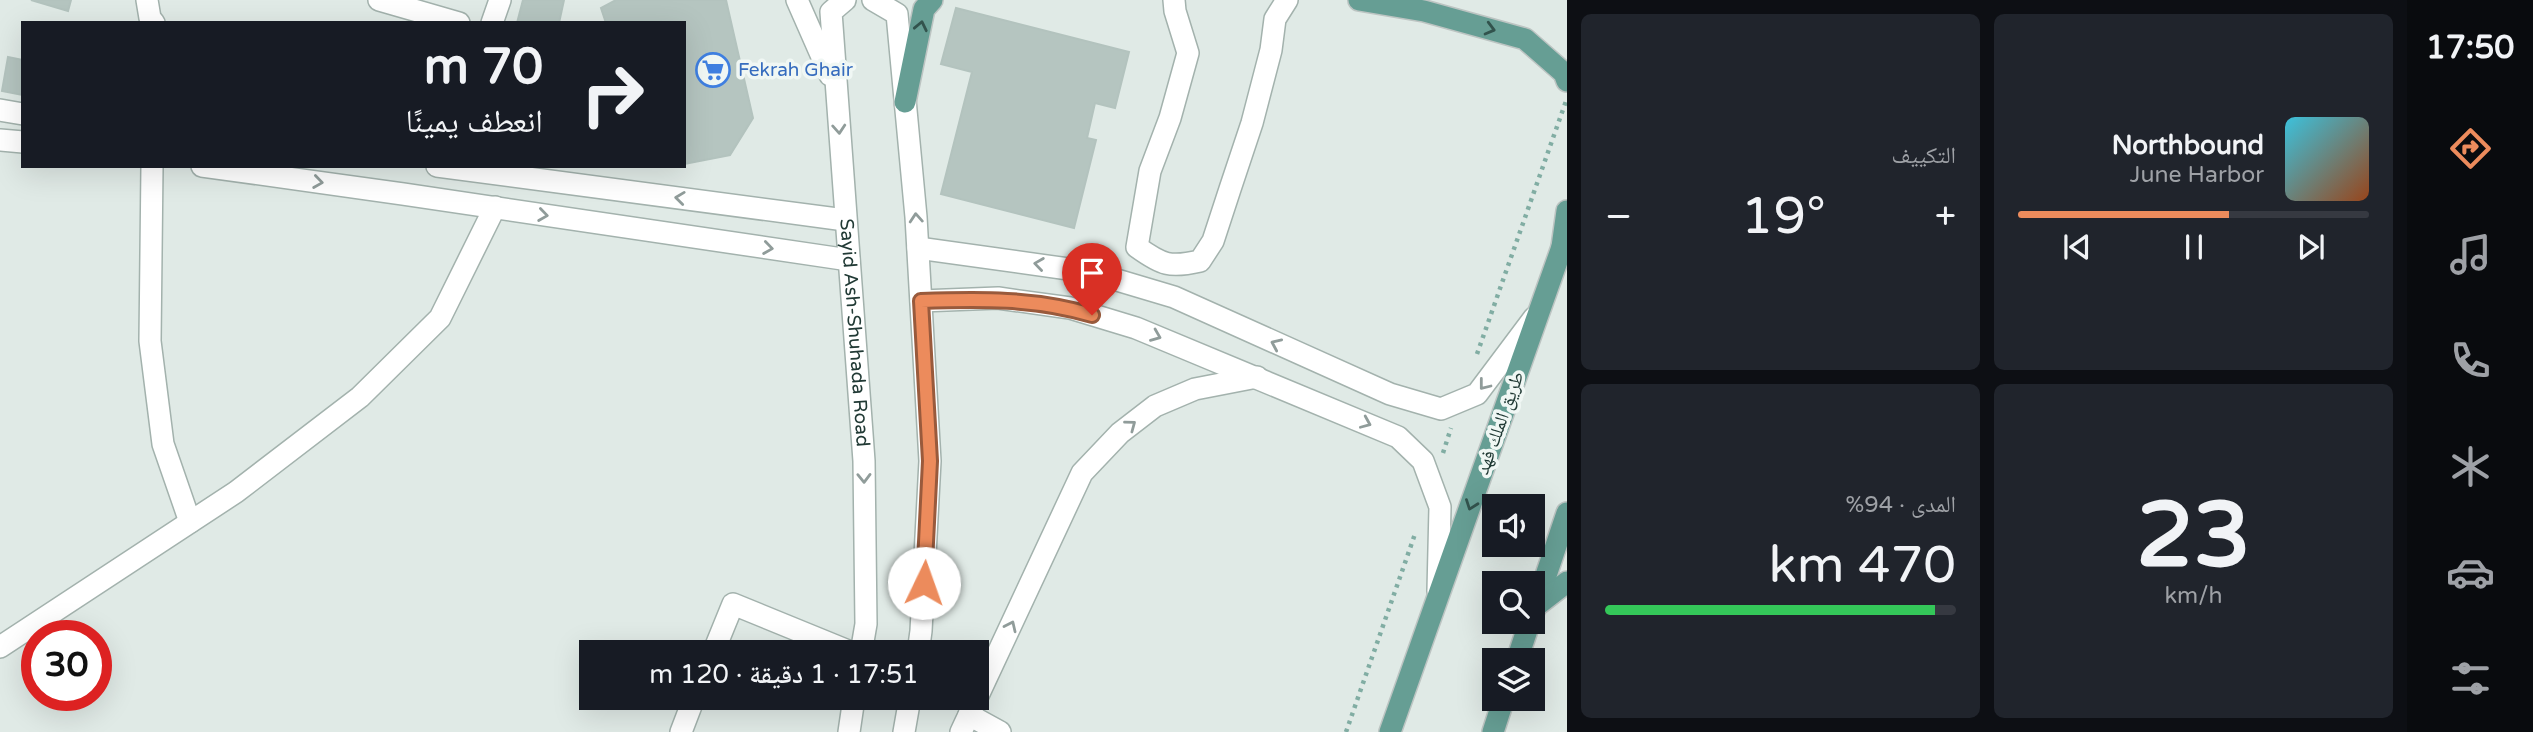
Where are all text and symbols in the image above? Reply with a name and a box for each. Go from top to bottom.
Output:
one-way arrow [912,20,927,32]
one-way arrow [1484,21,1496,35]
text: 17:50 [2426,29,2514,67]
text: 70 m [424,38,543,97]
icon: right [567,49,658,140]
supermarket icon: Fekrah Ghair [694,51,732,89]
place label: Fekrah Ghair [738,59,854,81]
text: انعطف يمينًا [406,103,543,141]
one-way arrow [832,124,847,135]
icon: directions [2446,124,2495,173]
text: Northbound [2112,130,2264,161]
text: التكييف [1891,142,1956,170]
text: June Harbor [2130,161,2264,189]
one-way arrow [312,174,324,189]
text: 19° [1741,185,1826,248]
one-way arrow [674,191,686,206]
text: − [1605,194,1632,240]
text: + [1935,194,1956,240]
one-way arrow [538,207,549,222]
one-way arrow [909,212,924,223]
street label: Sayid Ash-Shuhada Road [835,218,874,448]
icon: previous [2058,228,2096,266]
icon: pause [2175,228,2213,266]
icon: next [2292,228,2330,266]
icon: music [2446,230,2495,279]
one-way arrow [763,240,774,255]
pin [1062,243,1122,315]
icon: arrive [1073,254,1111,292]
one-way arrow [1033,257,1045,272]
one-way arrow [1149,328,1161,342]
icon: phone [2446,336,2495,385]
one-way arrow [1271,338,1284,352]
street label: طريق الملك فهد [1471,368,1529,478]
one-way arrow [1479,377,1492,390]
one-way arrow [1359,415,1371,429]
one-way arrow [1123,421,1135,434]
icon: climate [2446,442,2495,491]
one-way arrow [856,473,872,484]
text: 23 [2136,481,2251,591]
text: المدى · 94% [1845,491,1956,519]
map controls [1482,494,1545,711]
button: sound [1482,494,1545,557]
one-way arrow [1465,499,1479,511]
text: 470 km [1768,534,1956,597]
position arrow [887,546,961,620]
icon: car [2446,548,2495,597]
button: search [1482,571,1545,634]
text: km/h [2165,582,2222,610]
speed limit sign: 30 [21,620,112,711]
one-way arrow [1002,621,1016,633]
button: layers [1482,648,1545,711]
icon: filters [2446,654,2495,703]
text: 17:51 · 1 دقيقة · 120 m [649,659,919,690]

